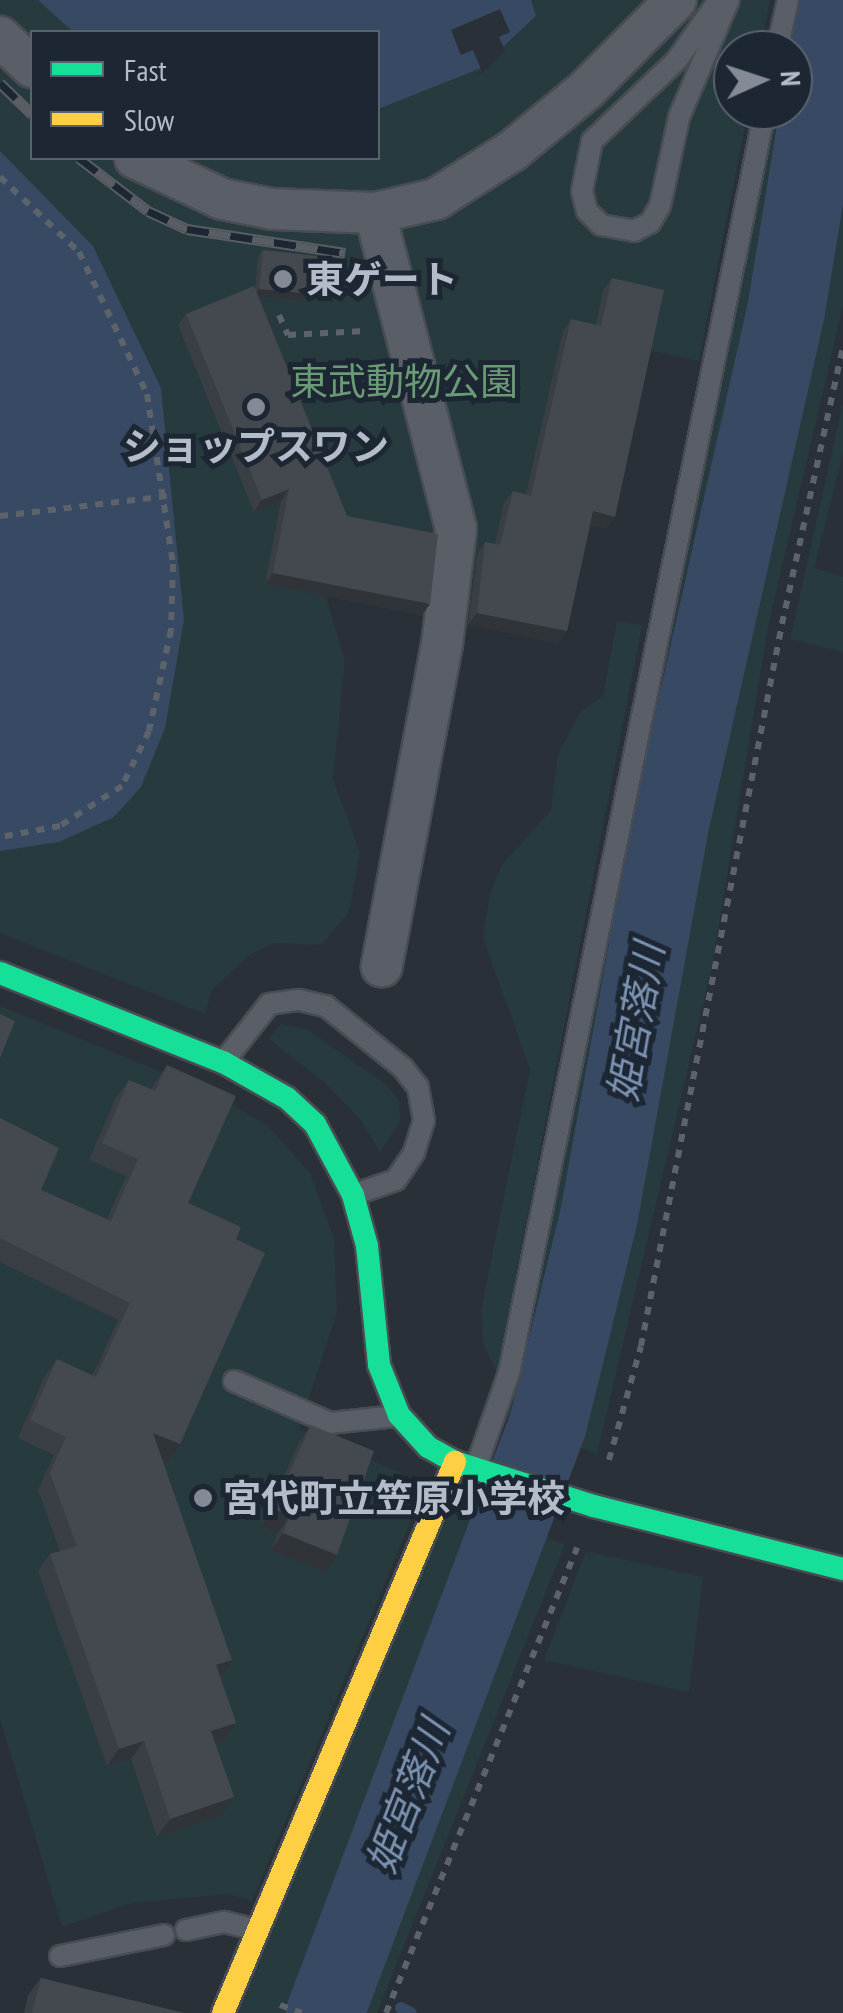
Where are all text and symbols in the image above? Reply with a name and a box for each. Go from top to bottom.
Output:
legend [30,30,380,160]
north arrow [713,30,813,130]
text: Fast [124,50,167,89]
text: N [773,70,810,87]
text: Slow [124,100,174,139]
place label: 東ゲート [306,256,458,302]
marker: 東ゲート [270,266,296,292]
park label: 東武動物公園 [290,358,518,404]
marker: ショップスワン [245,396,267,418]
place label: ショップスワン [123,423,389,469]
water label: 姫宮落川 [597,939,673,1105]
place label: 宮代町立笠原小学校 [223,1475,565,1521]
marker: 宮代町立笠原小学校 [192,1487,214,1509]
water label: 姫宮落川 [356,1713,458,1879]

